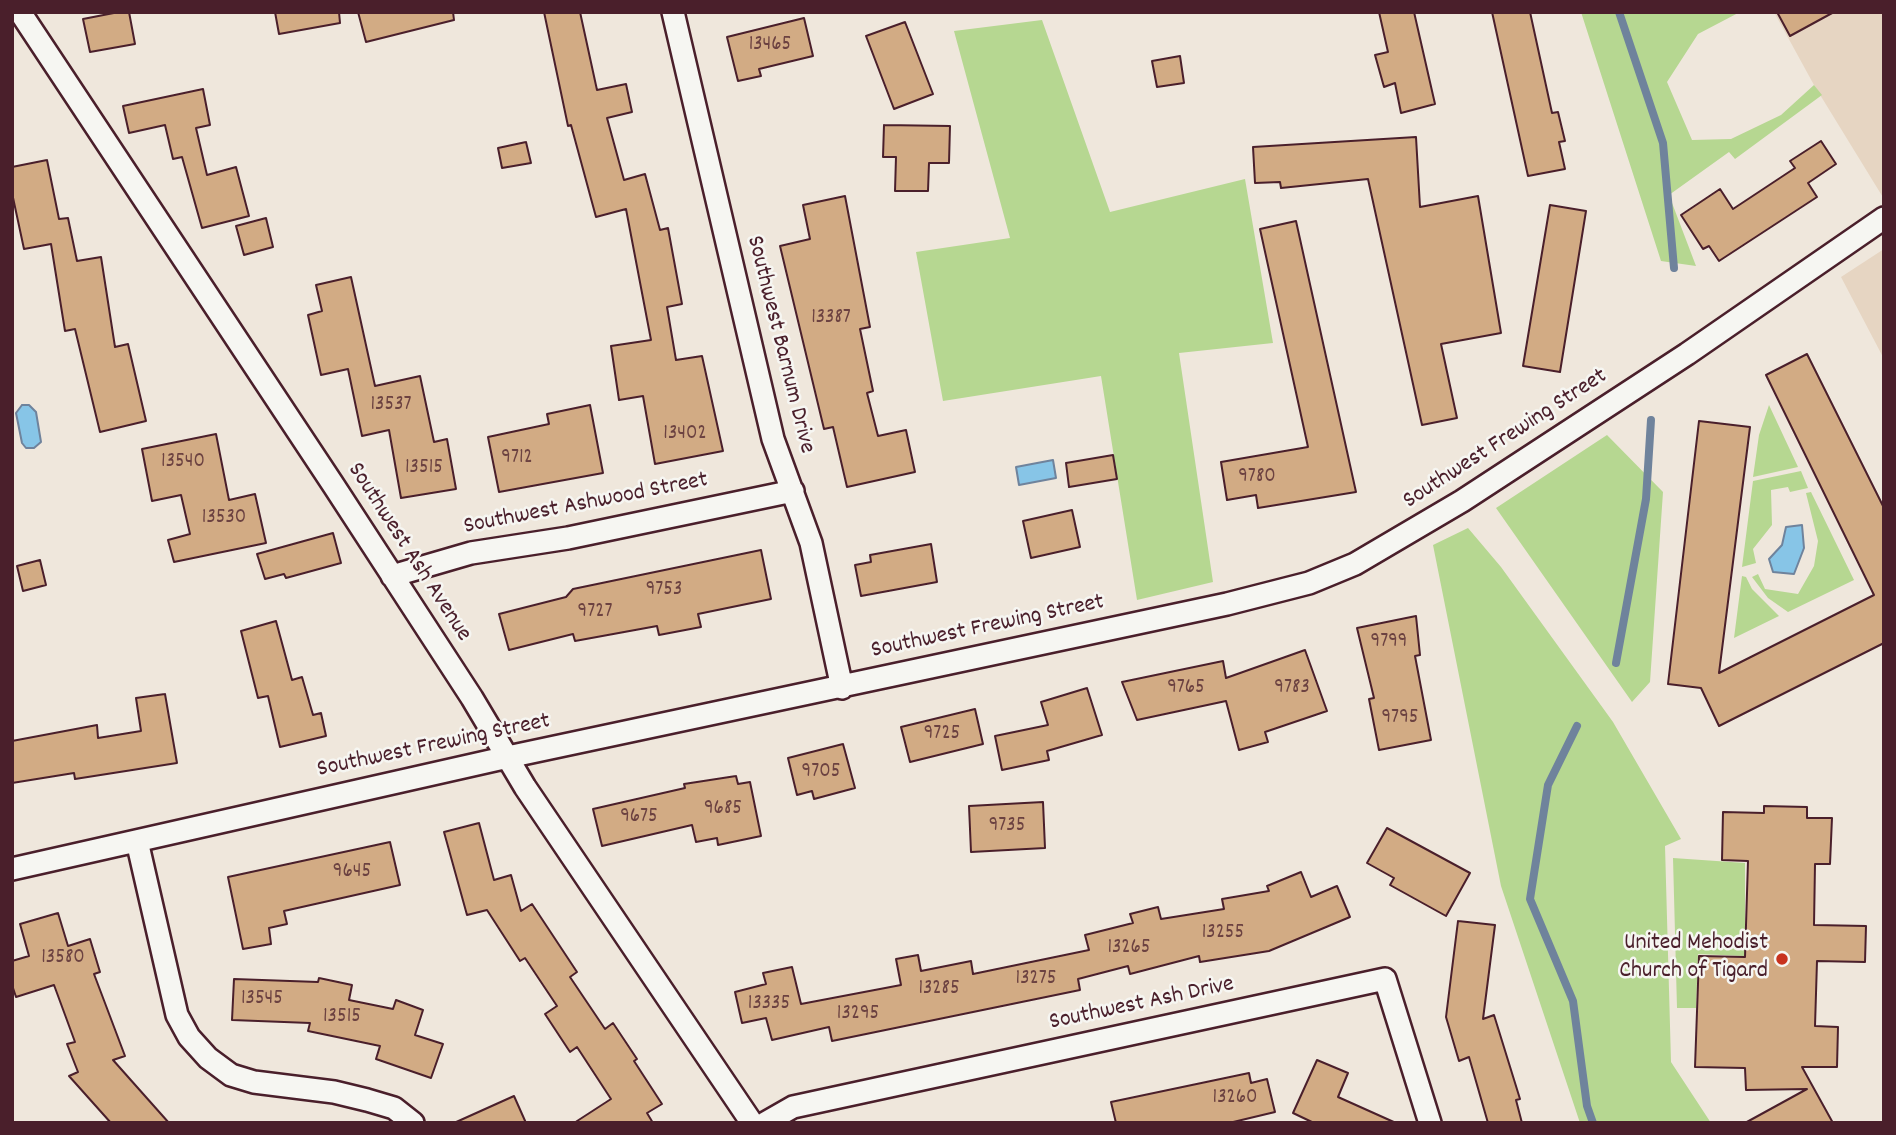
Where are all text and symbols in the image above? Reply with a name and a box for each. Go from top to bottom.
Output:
house number: 13465 [749,33,791,59]
street label: Southwest Barnum Drive [738,233,820,457]
house number: 13387 [811,306,851,332]
street label: Southwest Frewing Street [1399,363,1613,517]
house number: 13537 [370,393,412,419]
house number: 13402 [663,422,707,448]
house number: 9712 [501,446,533,472]
house number: 13540 [161,450,205,476]
house number: 13515 [405,456,443,482]
street label: Southwest Ash Avenue [339,458,477,648]
house number: 9780 [1238,465,1276,491]
street label: Southwest Ashwood Street [462,467,710,543]
house number: 13530 [202,506,246,532]
house number: 9753 [646,578,682,604]
street label: Southwest Frewing Street [869,589,1107,667]
house number: 9727 [578,600,612,626]
house number: 9799 [1371,630,1407,656]
house number: 9765 [1167,676,1205,702]
house number: 9783 [1274,676,1310,702]
house number: 9795 [1381,706,1419,732]
street label: Southwest Frewing Street [315,708,553,786]
house number: 9725 [924,722,960,748]
house number: 9705 [802,760,840,786]
house number: 9685 [704,797,742,823]
house number: 9675 [620,805,658,831]
house number: 9735 [989,814,1025,840]
house number: 9645 [333,860,371,886]
house number: 13255 [1202,921,1244,947]
place label: United Mehodist Church of Tigard [1619,931,1768,987]
house number: 13265 [1107,936,1151,962]
house number: 13580 [41,946,85,972]
marker: United Mehodist Church of Tigard [1774,951,1790,967]
house number: 13275 [1016,967,1056,993]
street label: Southwest Ash Drive [1047,971,1237,1039]
house number: 13285 [918,977,960,1003]
house number: 13545 [241,987,283,1013]
house number: 13335 [748,992,790,1018]
house number: 13295 [837,1002,879,1028]
house number: 13515 [323,1005,361,1031]
house number: 13260 [1213,1086,1257,1112]

